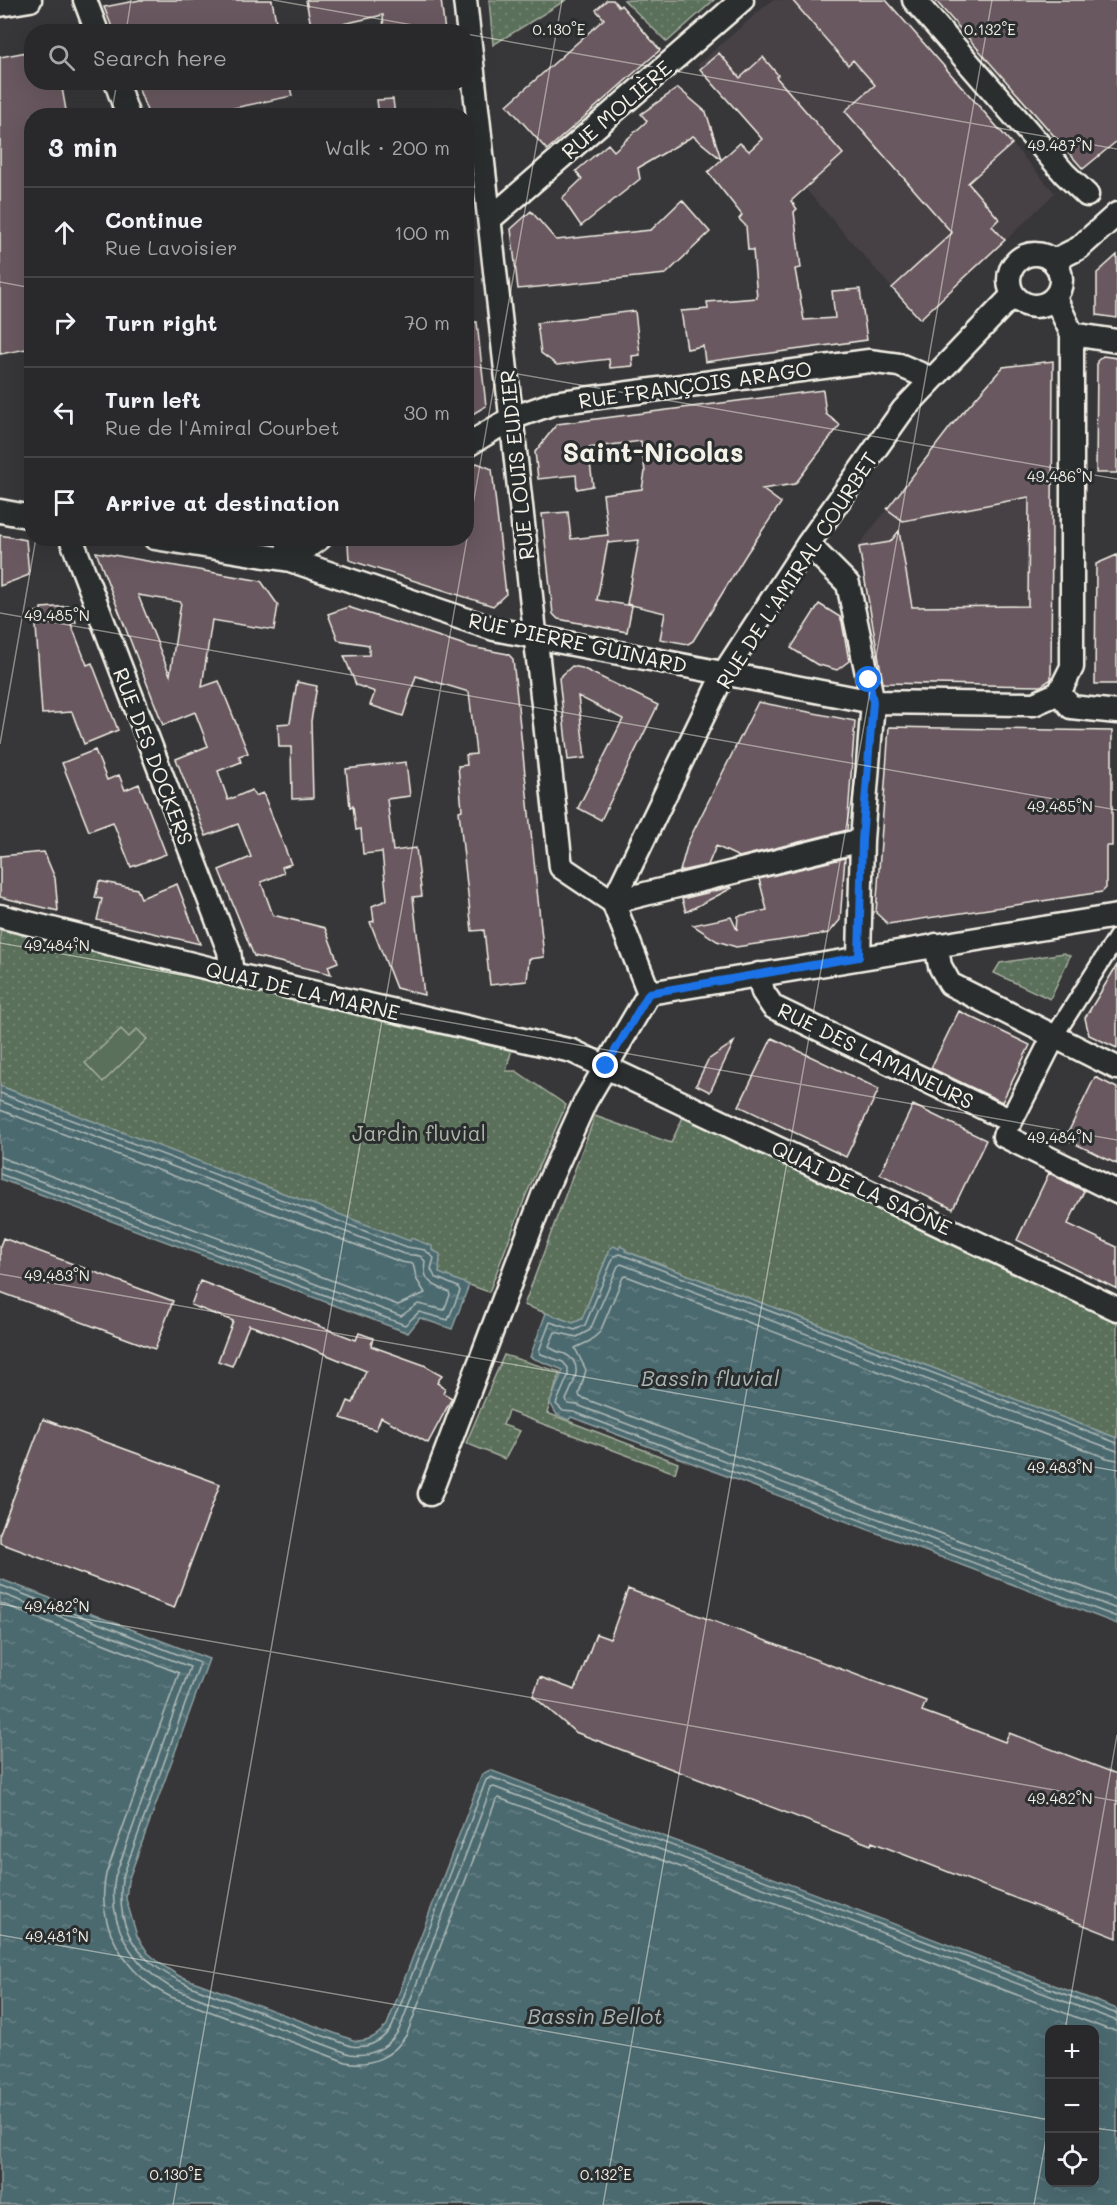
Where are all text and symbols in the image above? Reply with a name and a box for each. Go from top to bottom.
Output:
text: 0.130°E [533,19,586,39]
text: 0.132°E [964,19,1016,39]
search box [24,24,474,90]
icon: search [45,41,78,74]
text: Search here [93,43,227,72]
street label: RUE MOLIÈRE [555,54,677,164]
text: 3 min [48,130,117,164]
text: Walk · 200 m [325,134,450,160]
text: 49.487°N [1027,135,1093,155]
text: Continue [105,205,203,234]
icon: ahead [48,216,81,249]
text: 100 m [394,219,450,245]
text: Rue Lavoisier [105,234,237,260]
icon: right [48,306,81,339]
text: Turn right [105,308,217,337]
text: 70 m [404,309,450,335]
street label: RUE FRANÇOIS ARAGO [576,354,814,414]
street label: RUE LOUIS EUDIER [493,369,539,561]
text: Turn left [105,385,201,414]
icon: left [48,396,81,429]
text: 30 m [404,399,450,425]
text: Rue de l'Amiral Courbet [105,414,339,440]
district label: Saint-Nicolas [562,434,744,469]
street label: RUE DE L'AMIRAL COURBET [709,446,883,694]
text: 49.486°N [1027,466,1093,486]
icon: arrive [48,486,81,519]
text: Arrive at destination [105,488,340,517]
text: 49.485°N [24,605,90,625]
street label: RUE PIERRE GUINARD [466,606,690,678]
street label: RUE DES DOCKERS [108,664,200,848]
route start [855,666,881,692]
text: 49.485°N [1027,796,1093,816]
text: 49.484°N [24,935,90,955]
street label: QUAI DE LA MARNE [203,955,403,1025]
street label: RUE DES LAMANEURS [774,996,978,1114]
route end [592,1052,618,1078]
park label: Jardin fluvial [352,1119,486,1146]
text: 49.484°N [1027,1127,1093,1147]
street label: QUAI DE LA SAÔNE [768,1133,956,1241]
text: 49.483°N [24,1265,90,1285]
water label: Bassin fluvial [641,1363,780,1392]
text: 49.483°N [1027,1457,1093,1477]
text: 49.482°N [24,1596,90,1616]
text: 49.482°N [1027,1788,1093,1808]
text: 49.481°N [25,1926,89,1946]
water label: Bassin Bellot [527,2001,663,2030]
map controls [1045,2025,1099,2187]
button: + [1045,2025,1099,2079]
button: − [1045,2079,1099,2133]
button: locate [1045,2133,1099,2187]
text: 0.130°E [150,2164,203,2184]
text: 0.132°E [580,2164,632,2184]

